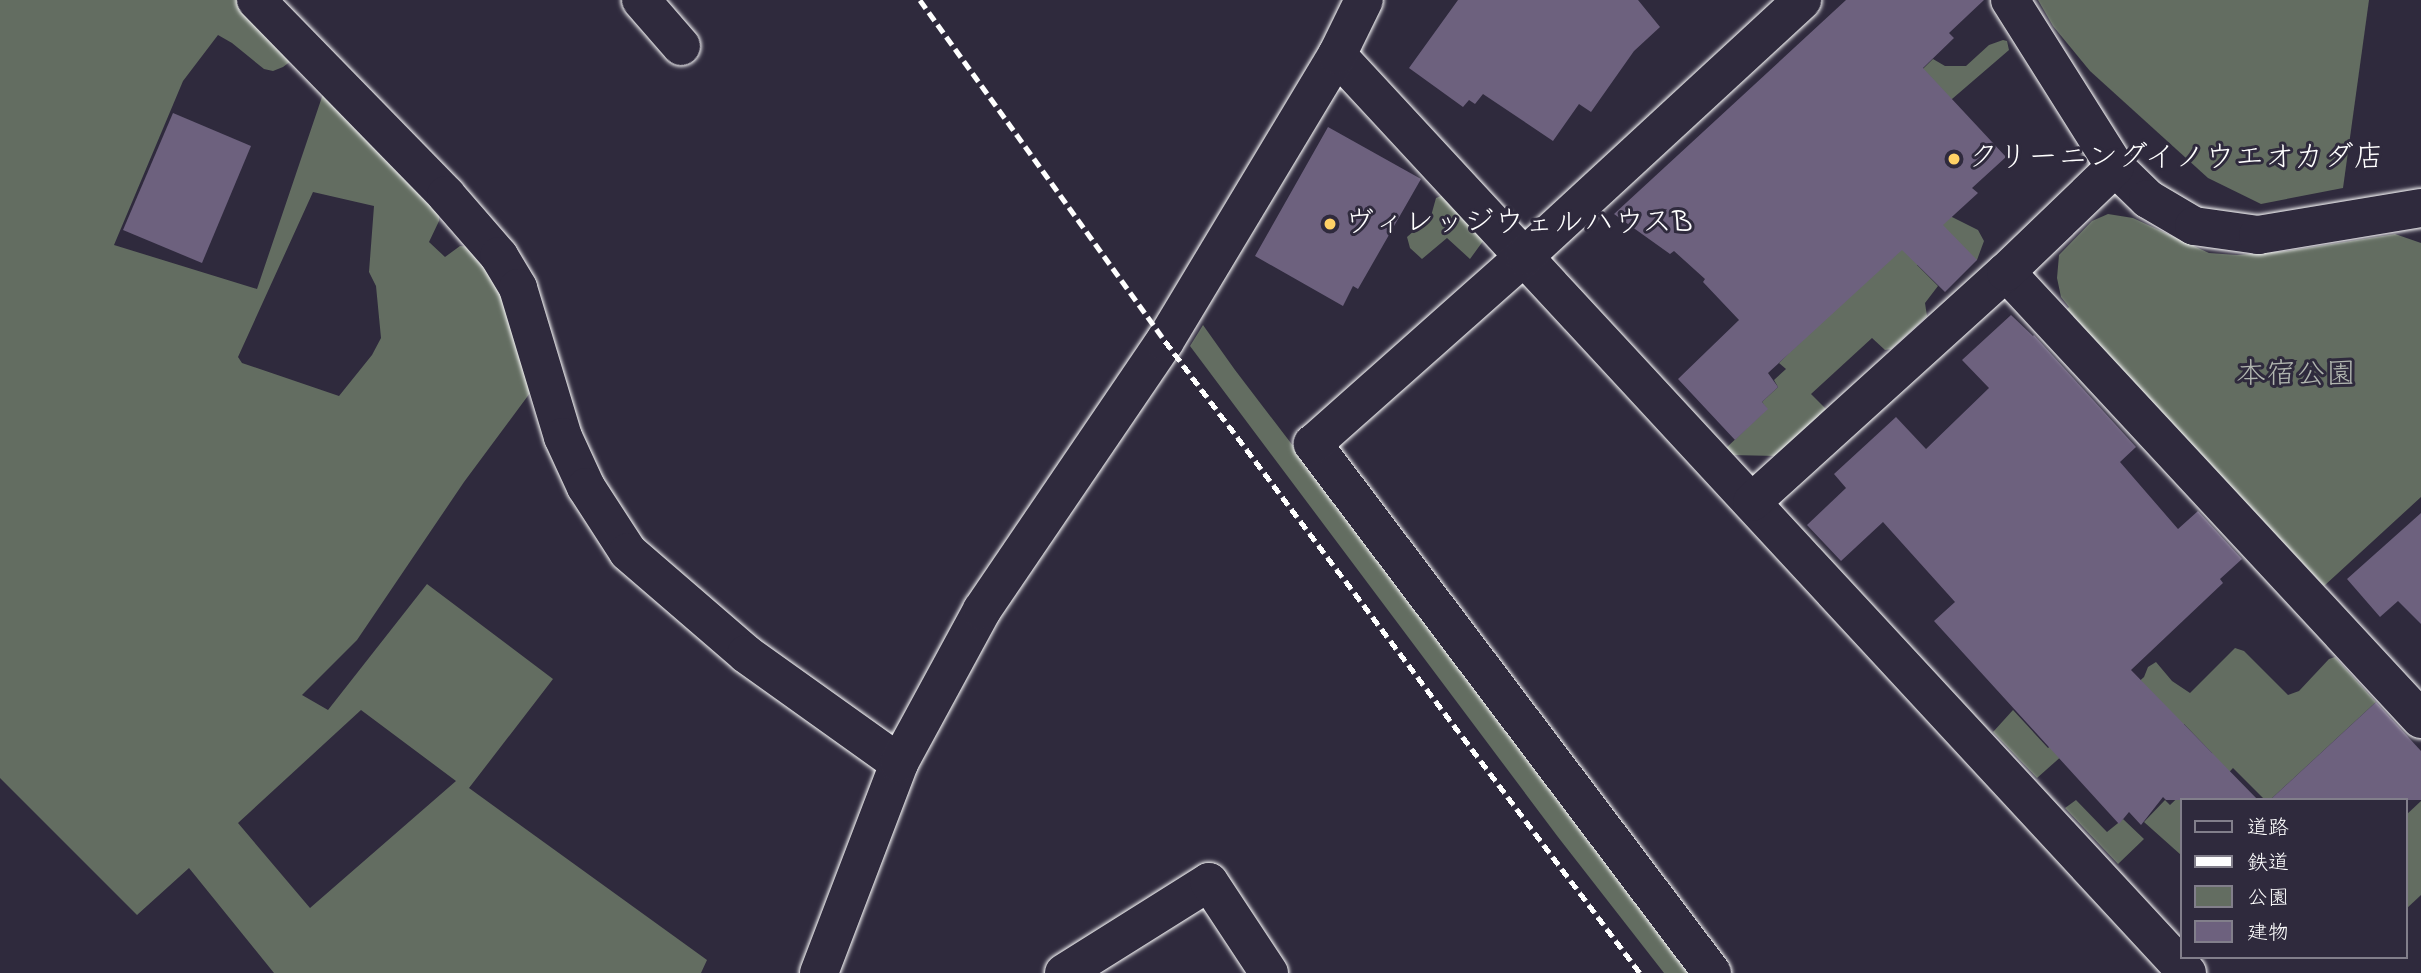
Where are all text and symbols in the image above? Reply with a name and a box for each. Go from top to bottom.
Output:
place label: クリーニングイノウエオカダ店 [1968,141,2388,177]
marker: クリーニングイノウエオカダ店 [1946,151,1962,167]
place label: ヴィレッジウェルハウスB [1344,206,1694,242]
marker: ヴィレッジウェルハウスB [1322,216,1338,232]
park label: 本宿公園 [2236,358,2356,394]
legend [2180,798,2407,959]
text: 道路 [2247,814,2289,844]
text: 鉄道 [2247,849,2289,879]
text: 公園 [2247,884,2289,914]
text: 建物 [2247,919,2289,949]

